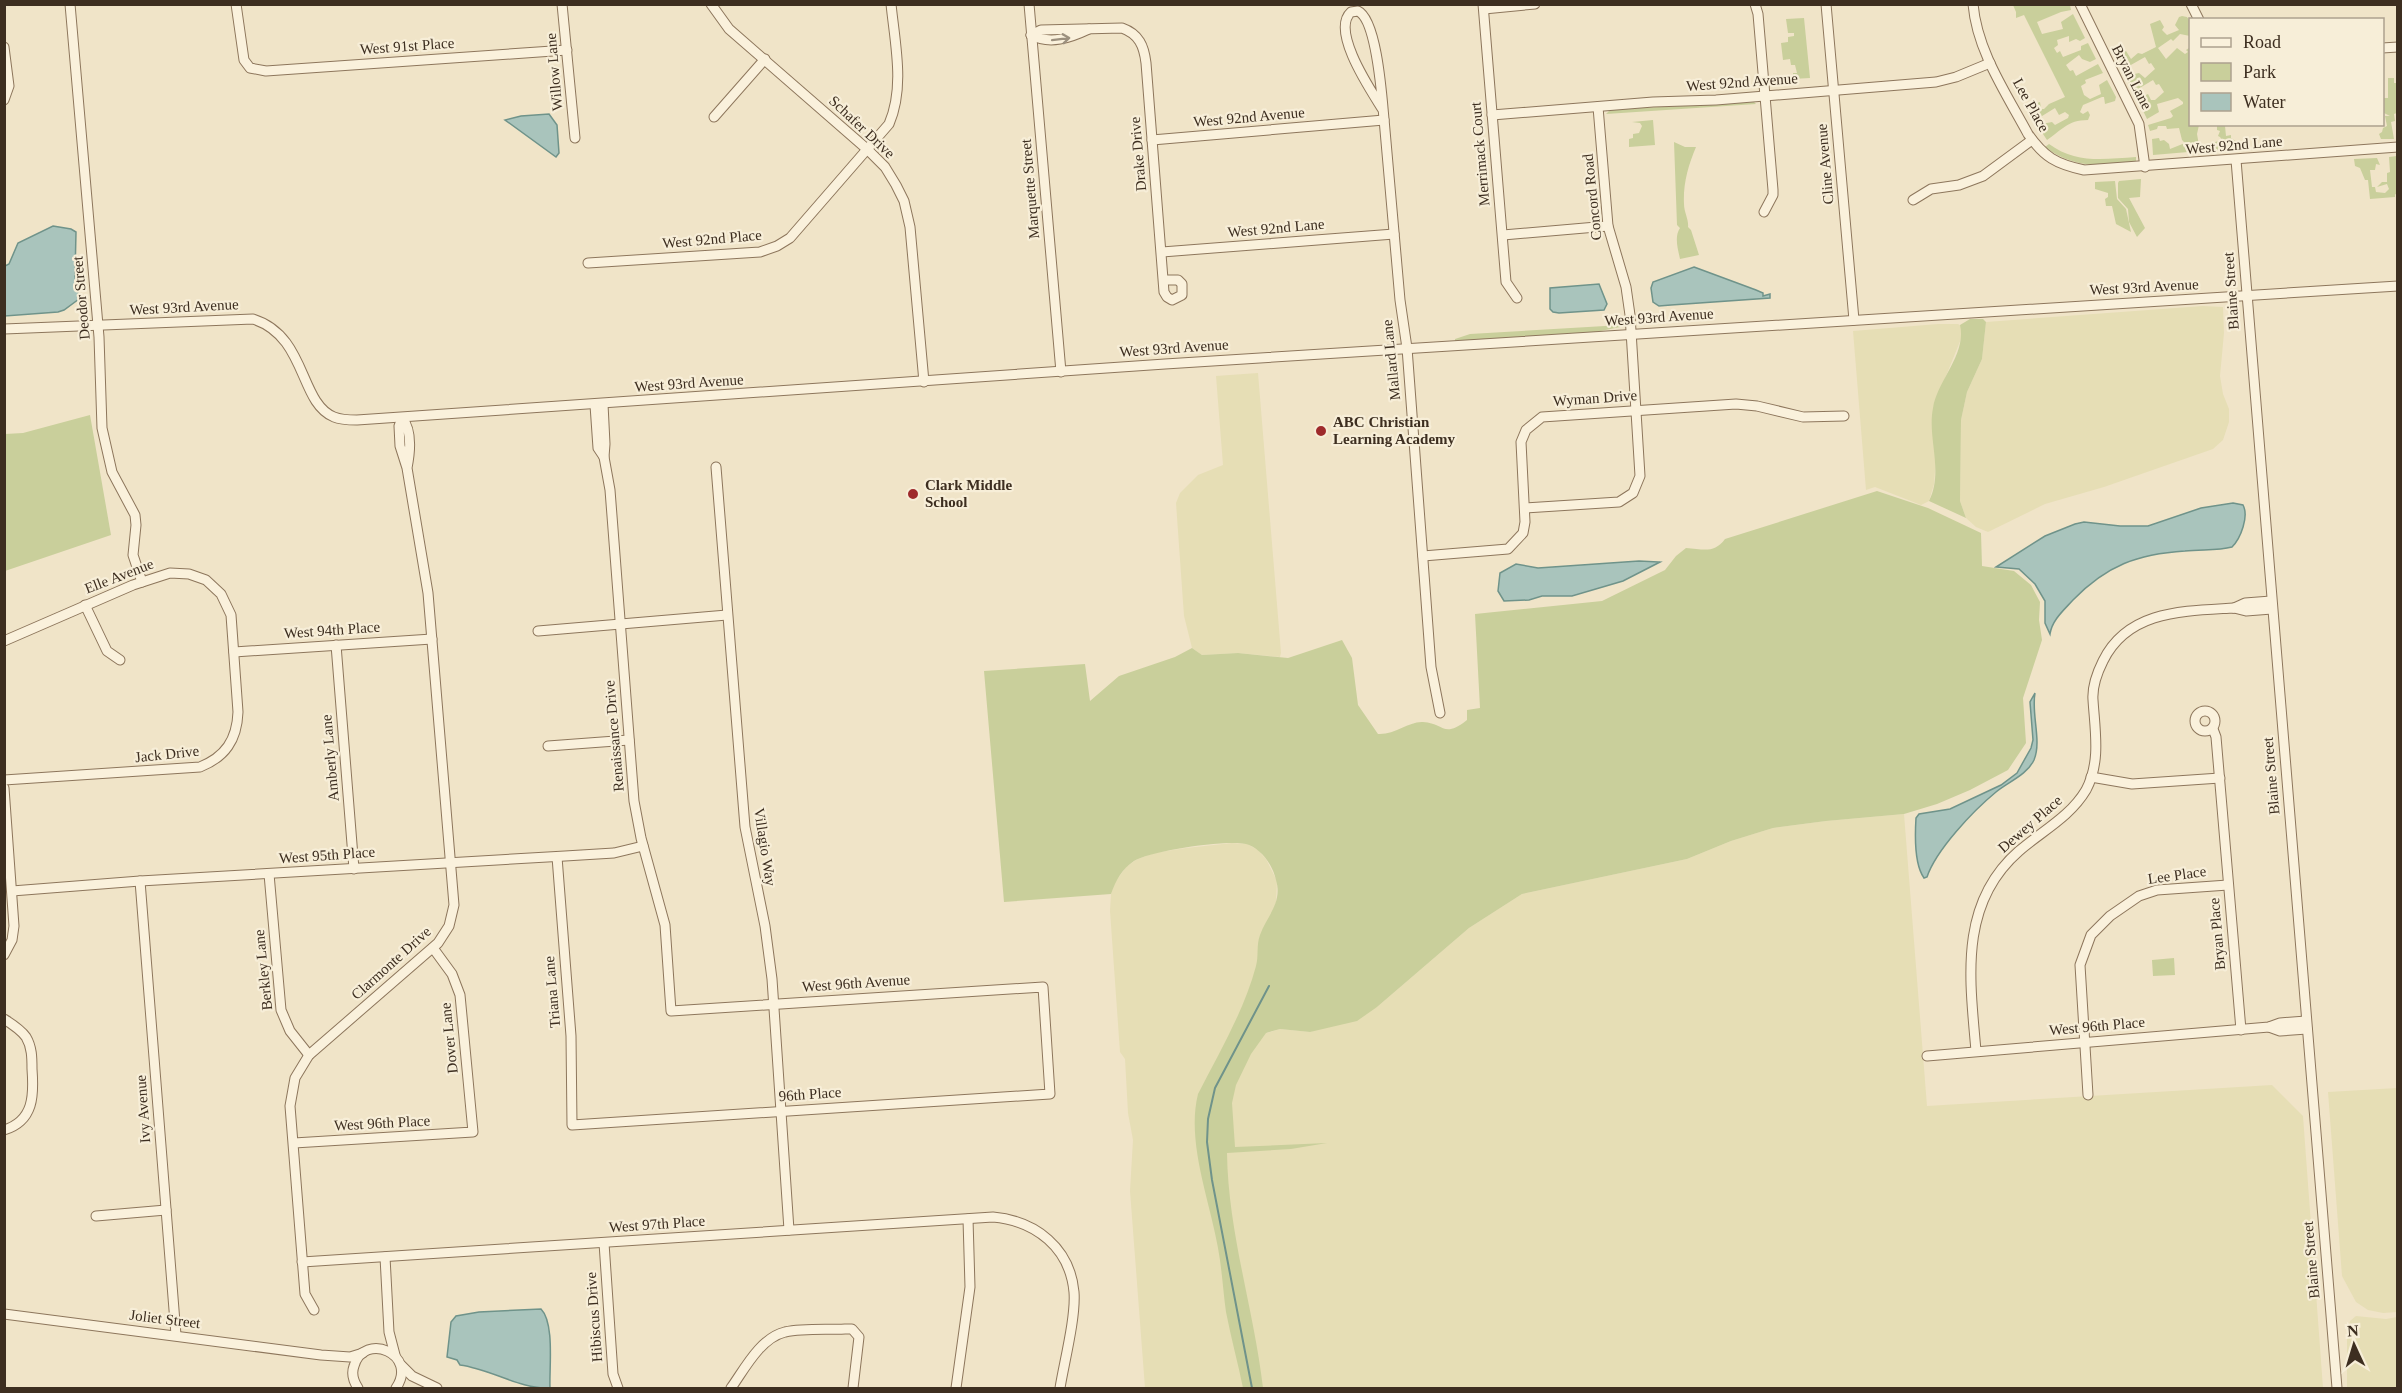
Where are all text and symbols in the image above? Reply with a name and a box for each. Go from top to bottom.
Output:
legend [2189,18,2384,126]
street label: Willow Lane [543,32,565,112]
text: Road [2243,32,2281,52]
one-way arrow [1050,33,1070,44]
street label: West 91st Place [359,35,455,57]
street label: Bryan Lane [2109,42,2155,112]
text: Park [2243,62,2276,82]
street label: West 92nd Avenue [1686,70,1799,94]
street label: Lee Place [2010,75,2052,135]
text: Water [2243,92,2286,112]
street label: Schafer Drive [826,93,898,162]
street label: Merrimack Court [1467,100,1493,207]
street label: West 92nd Avenue [1193,104,1306,130]
street label: Drake Drive [1127,116,1149,192]
street label: Cline Avenue [1813,123,1836,205]
street label: West 92nd Lane [2185,133,2283,157]
street label: Marquette Street [1018,137,1042,240]
street label: Concord Road [1579,152,1605,241]
street label: West 92nd Lane [1227,216,1325,240]
street label: West 92nd Place [662,227,763,251]
street label: Blaine Street [2220,251,2242,330]
street label: Deodor Street [69,255,93,340]
street label: West 93rd Avenue [2089,276,2199,298]
street label: West 93rd Avenue [129,296,239,318]
street label: West 93rd Avenue [1604,305,1714,329]
street label: Mallard Lane [1379,318,1403,401]
street label: West 93rd Avenue [1119,336,1229,360]
street label: West 93rd Avenue [634,371,744,395]
street label: Wyman Drive [1552,387,1638,409]
place label: ABC Christian Learning Academy [1333,414,1456,447]
marker: ABC Christian Learning Academy [1314,424,1328,438]
place label: Clark Middle School [925,477,1012,510]
marker: Clark Middle School [906,487,920,501]
street label: Elle Avenue [82,555,156,596]
street label: West 94th Place [283,619,381,641]
street label: Renaissance Drive [601,679,627,793]
street label: Amberly Lane [318,714,342,802]
street label: Blaine Street [2260,736,2282,816]
street label: Jack Drive [134,743,200,765]
street label: Dewey Place [1995,792,2065,856]
street label: Villagio Way [751,807,779,888]
street label: West 95th Place [278,844,376,866]
street label: Lee Place [2147,863,2208,887]
street label: Bryan Place [2206,897,2228,971]
street label: Clarmonte Drive [348,923,434,1003]
street label: Berkley Lane [251,928,275,1011]
street label: Triana Lane [541,955,563,1029]
street label: West 96th Avenue [801,971,911,995]
street label: Dover Lane [437,1001,461,1074]
street label: West 96th Place [2048,1014,2146,1038]
street label: Ivy Avenue [133,1074,153,1144]
street label: 96th Place [778,1084,842,1104]
street label: West 96th Place [334,1112,431,1134]
street label: West 97th Place [608,1213,706,1235]
street label: Blaine Street [2300,1220,2322,1300]
street label: Hibiscus Drive [583,1271,605,1363]
street label: Joliet Street [129,1307,202,1331]
north arrow [2324,1315,2384,1375]
text: N [2347,1322,2360,1339]

